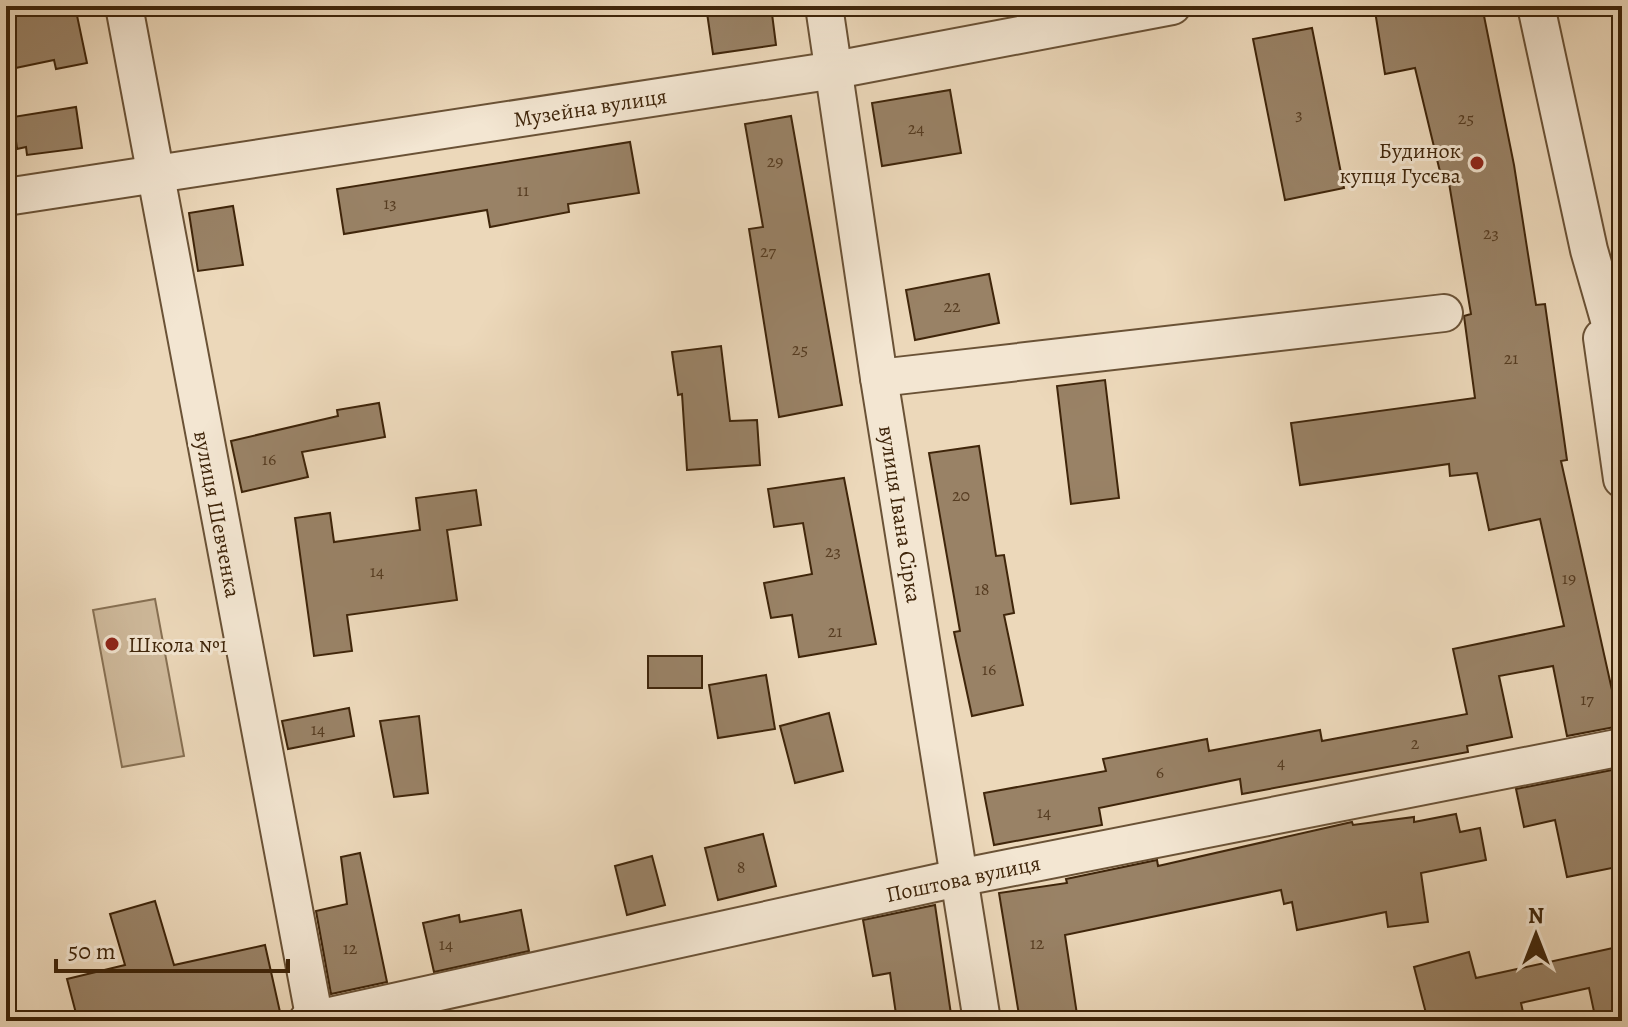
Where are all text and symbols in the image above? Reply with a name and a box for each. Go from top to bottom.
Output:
street label: Музейна вулиця [511,81,669,135]
house number: 3 [1295,102,1303,126]
house number: 25 [1458,106,1474,130]
house number: 24 [908,116,924,140]
place label: Будинок купця Гусєва [1340,136,1462,191]
house number: 29 [767,149,783,173]
marker: Будинок купця Гусєва [1468,154,1486,172]
house number: 11 [517,178,529,202]
house number: 13 [383,191,397,215]
house number: 23 [1483,221,1499,245]
house number: 27 [760,239,776,263]
house number: 22 [943,294,961,318]
house number: 25 [792,337,808,361]
house number: 21 [1504,346,1518,370]
street label: вулиця Івана Сірка [871,423,929,606]
street label: вулиця Шевченка [186,428,248,601]
house number: 16 [262,447,276,471]
house number: 20 [952,483,970,507]
house number: 23 [825,539,841,563]
house number: 14 [370,559,384,583]
house number: 19 [1562,566,1576,590]
house number: 18 [975,577,989,601]
house number: 21 [828,619,842,643]
place label: Школа №1 [128,630,227,660]
marker: Школа №1 [103,635,121,653]
house number: 16 [982,657,996,681]
house number: 17 [1580,687,1594,711]
house number: 14 [311,717,325,741]
house number: 2 [1411,731,1420,755]
house number: 4 [1277,750,1285,774]
house number: 6 [1156,760,1164,784]
house number: 14 [1037,800,1051,824]
street label: Поштова вулиця [883,848,1043,910]
house number: 8 [737,855,745,879]
north arrow [1496,895,1576,975]
text: N [1528,901,1544,931]
scale bar [56,923,288,973]
house number: 12 [1030,931,1045,955]
house number: 14 [439,932,453,956]
text: 50 m [68,935,116,967]
house number: 12 [343,936,358,960]

